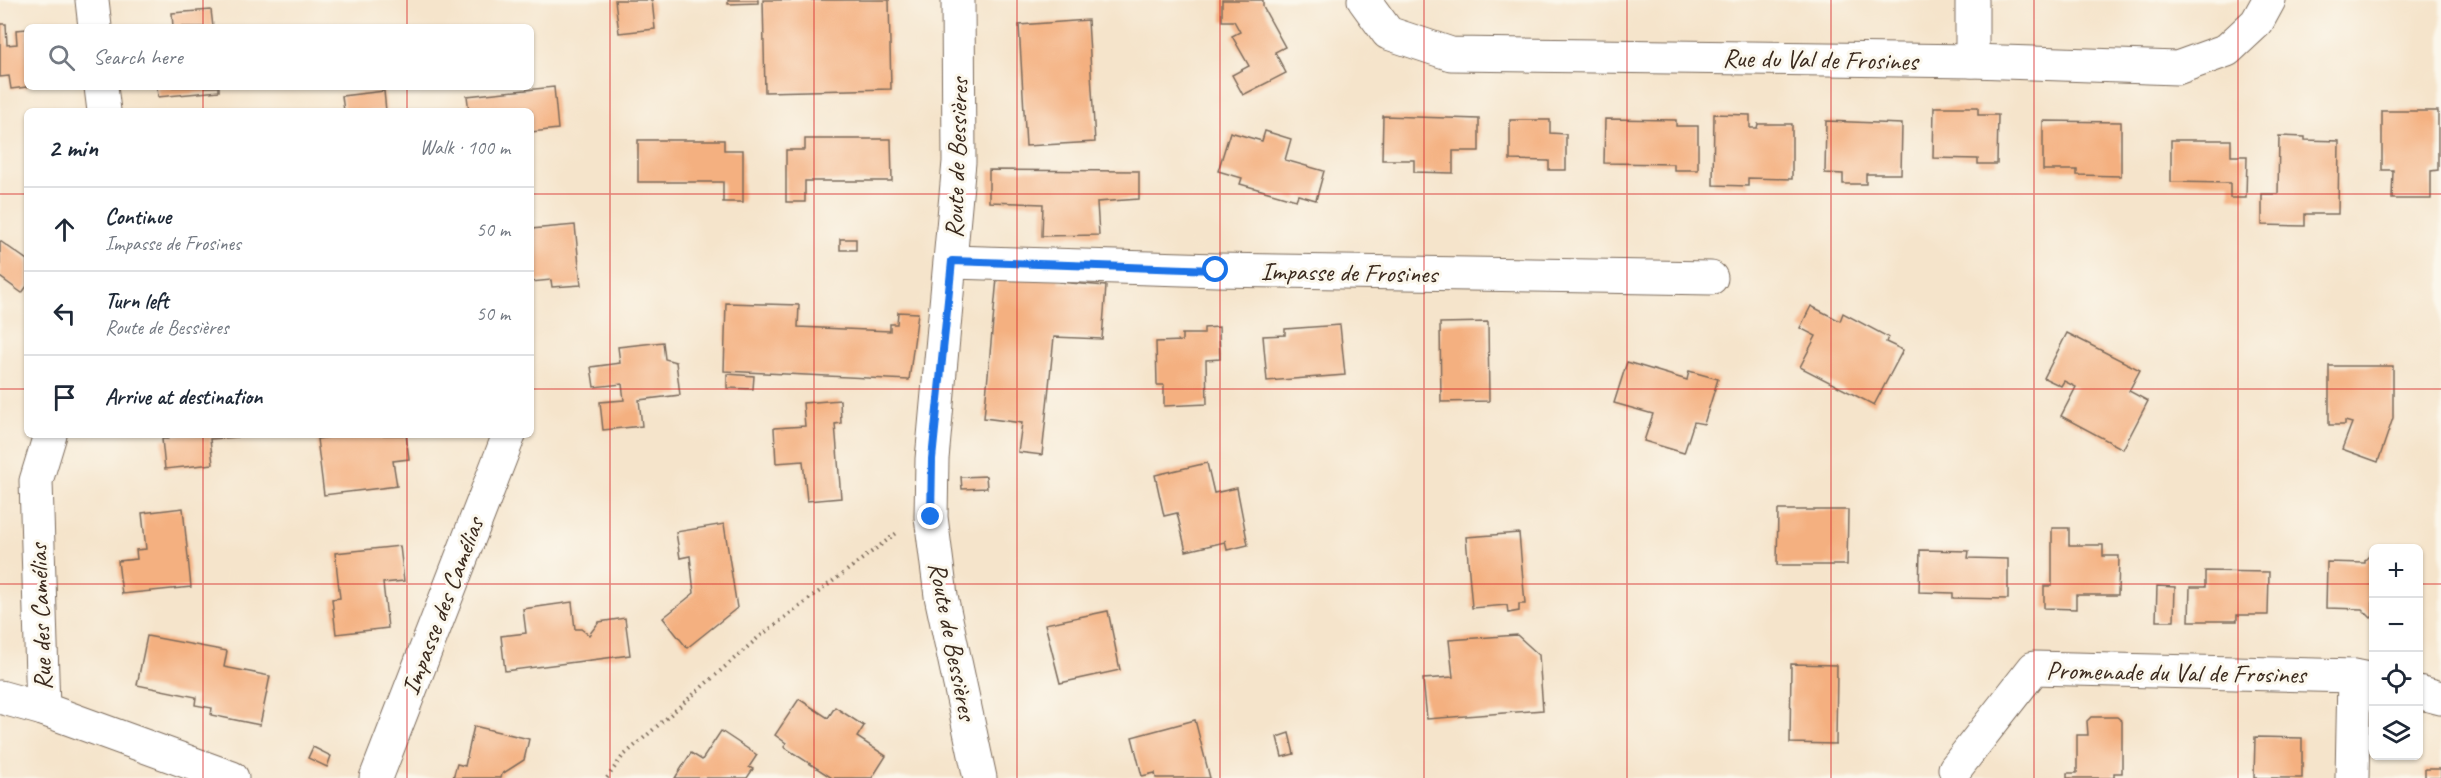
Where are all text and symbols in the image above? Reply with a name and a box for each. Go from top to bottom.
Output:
search box [24,24,534,90]
icon: search [45,41,78,74]
street label: Rue du Val de Frosines [1722,41,1920,78]
text: Search here [93,43,183,71]
street label: Route de Bessières [937,75,976,239]
text: 2 min [48,131,98,164]
text: Walk · 100 m [420,135,510,160]
text: Continue [105,203,171,231]
icon: ahead [48,213,81,246]
text: 50 m [476,217,510,242]
text: Impasse de Frosines [105,231,241,256]
street label: Impasse de Frosines [1260,254,1440,291]
route start [1202,256,1228,282]
text: Turn left [105,287,169,315]
icon: left [48,297,81,330]
text: 50 m [476,301,510,326]
text: Route de Bessières [105,315,228,340]
icon: arrive [48,381,81,414]
text: Arrive at destination [105,383,262,411]
route end [917,503,943,529]
street label: Impasse des Camélias [393,511,492,700]
street label: Rue des Camélias [21,541,60,691]
map controls [2369,544,2423,760]
button: + [2369,544,2423,598]
street label: Route de Bessières [921,559,984,725]
button: − [2369,598,2423,652]
button: locate [2369,652,2423,706]
street label: Promenade du Val de Frosines [2046,654,2308,691]
button: layers [2369,706,2423,760]

